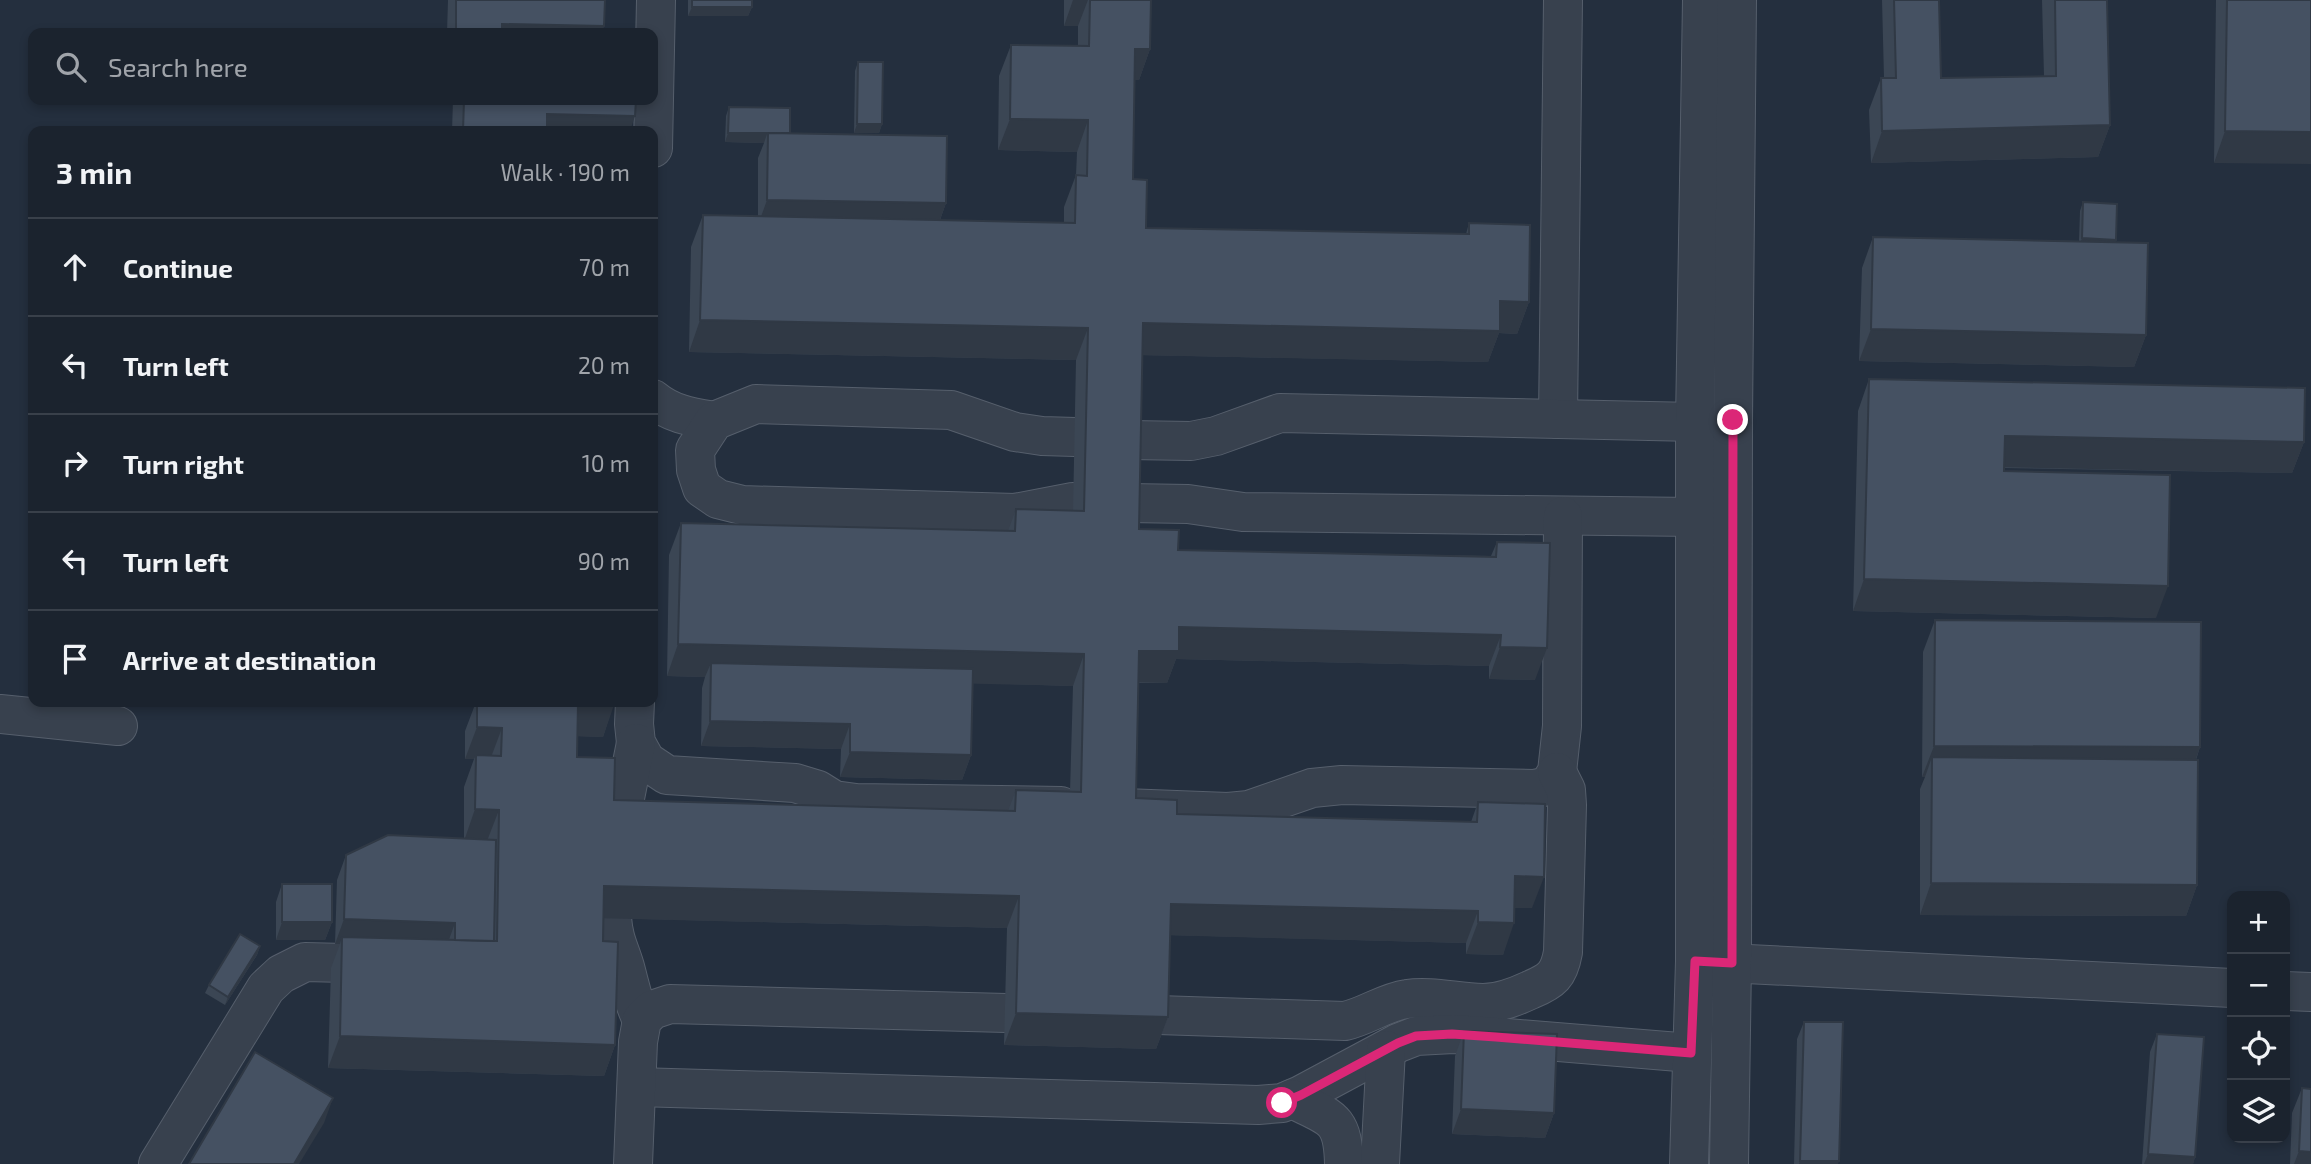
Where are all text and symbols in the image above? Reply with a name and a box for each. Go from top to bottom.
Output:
search box [28,28,658,105]
icon: search [52,48,90,86]
text: Search here [108,51,248,82]
text: 3 min [56,154,132,190]
text: Walk · 190 m [500,158,630,186]
icon: ahead [56,248,94,286]
text: Continue [123,252,233,283]
text: 70 m [579,253,630,281]
icon: left [56,346,94,384]
text: Turn left [123,350,229,381]
text: 20 m [578,351,630,379]
route end [1717,404,1748,435]
icon: right [56,444,94,482]
text: Turn right [123,448,244,479]
text: 10 m [582,449,630,477]
icon: left [56,542,94,580]
text: Turn left [123,546,229,577]
text: 90 m [578,547,630,575]
icon: arrive [56,640,94,678]
text: Arrive at destination [123,644,376,675]
map controls [2227,891,2290,1143]
button: + [2227,891,2290,954]
button: − [2227,954,2290,1017]
button: locate [2227,1017,2290,1080]
button: layers [2227,1080,2290,1143]
route start [1266,1087,1297,1118]

